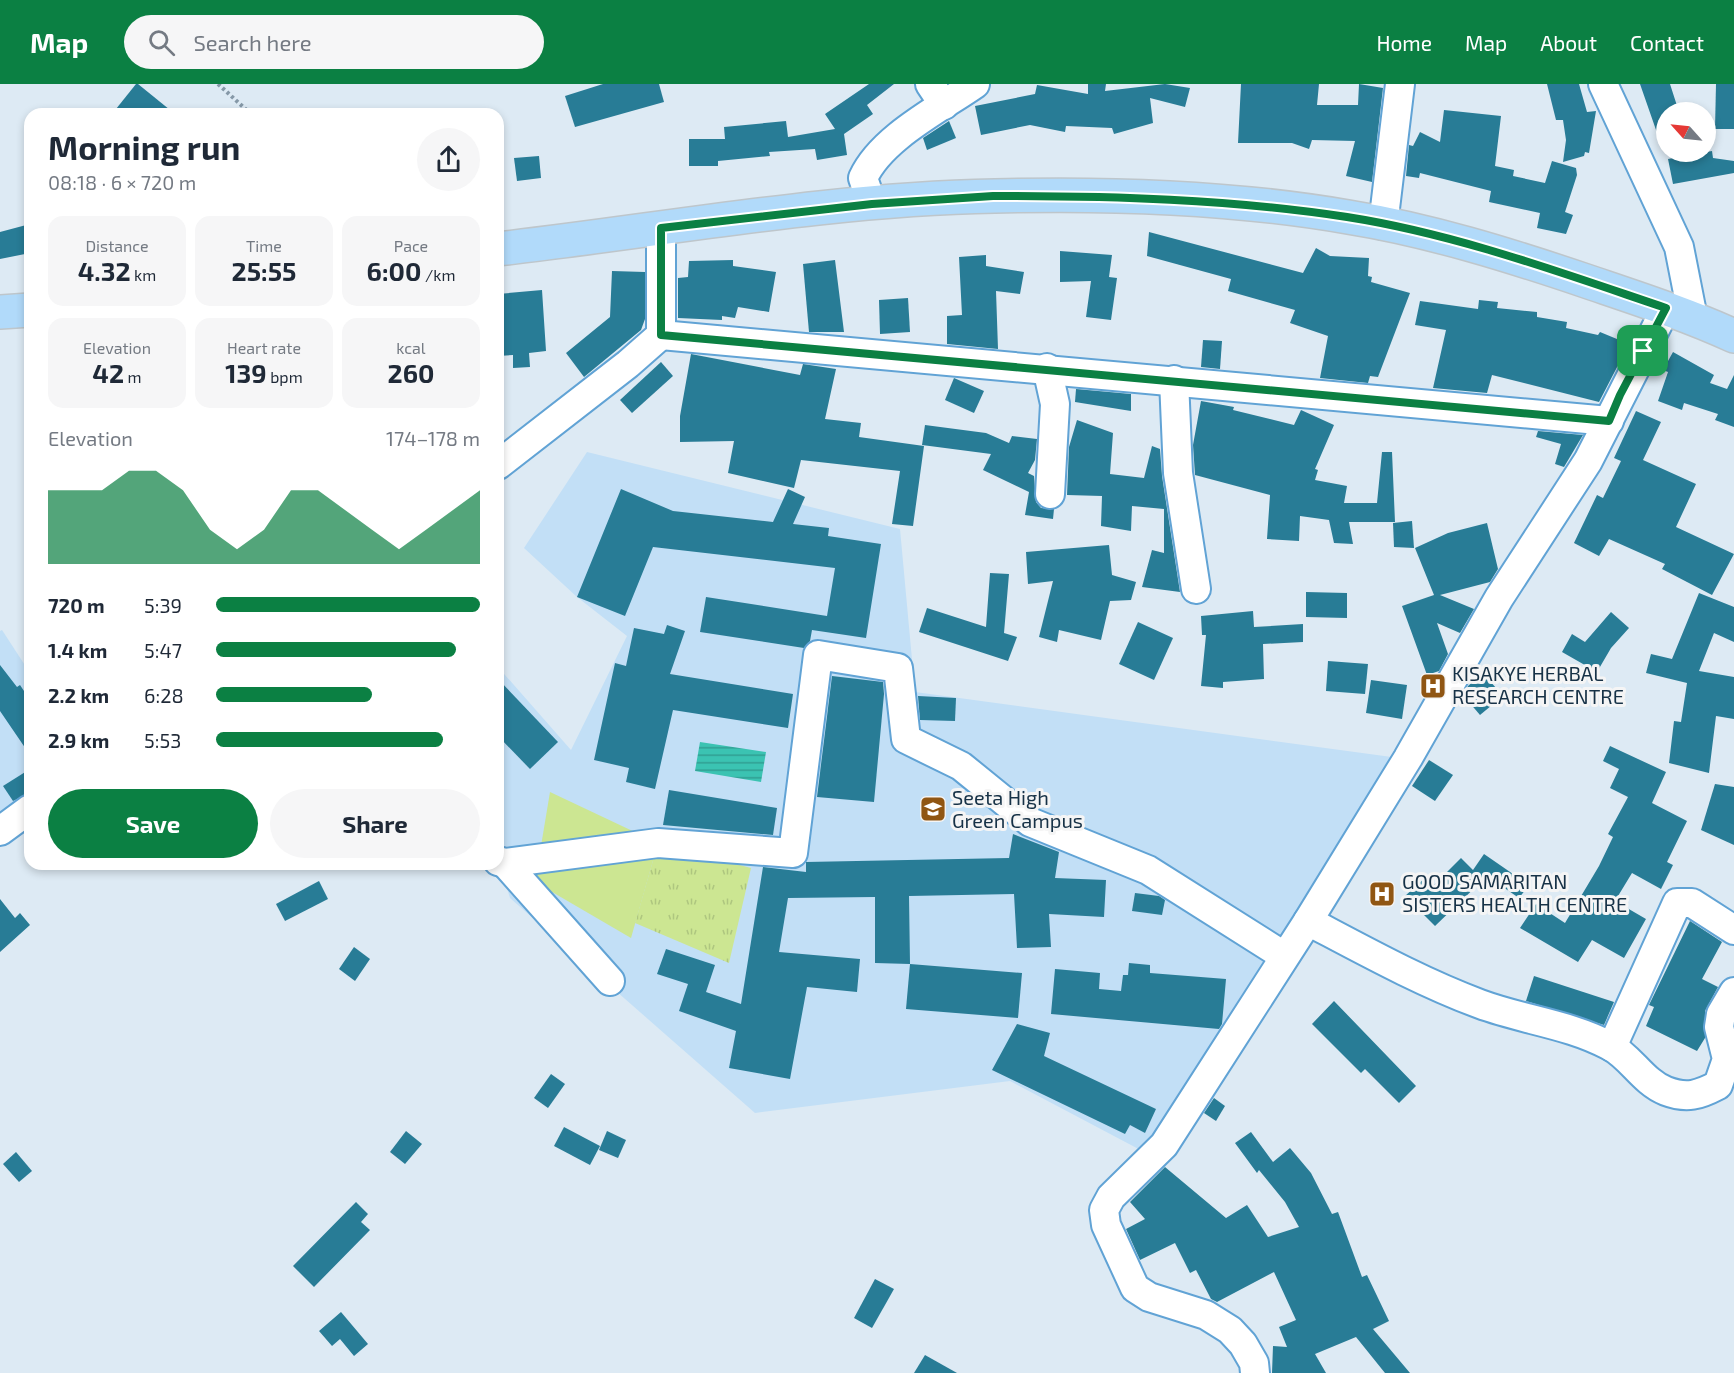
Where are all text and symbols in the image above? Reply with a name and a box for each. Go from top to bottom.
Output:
search box [124,15,544,69]
text: Map [30,25,88,59]
icon: search [145,26,178,59]
text: Search here [193,29,312,55]
text: Home [1376,30,1432,55]
text: Map [1465,30,1507,55]
text: About [1540,30,1597,55]
text: Contact [1630,30,1704,55]
north arrow [1656,102,1716,162]
map controls [1656,102,1716,162]
text: Morning run [48,127,240,167]
button: share [417,128,480,191]
text: 08:18 · 6 × 720 m [48,170,196,194]
text: Distance [85,236,149,255]
text: Time [246,236,282,255]
text: Pace [394,236,428,255]
text: 4.32 [78,255,131,286]
text: 25:55 [232,255,296,286]
text: 6:00 [367,255,421,286]
text: km [131,265,156,284]
text: /km [421,265,455,284]
pin [1617,325,1668,376]
icon: arrive [1626,334,1659,367]
text: Elevation [83,338,151,357]
text: Heart rate [227,338,301,357]
text: kcal [396,338,426,357]
text: 42 [92,357,124,388]
text: 139 [225,357,267,388]
text: 260 [388,357,434,388]
text: m [124,367,142,386]
text: bpm [267,367,303,386]
text: Elevation [48,426,133,450]
text: 174–178 m [386,426,480,450]
text: 720 m [48,593,105,617]
text: 5:39 [144,593,182,617]
text: 1.4 km [48,638,107,662]
text: 5:47 [144,638,182,662]
place label: KISAKYE HERBAL RESEARCH CENTRE [1452,661,1624,708]
hospital icon: KISAKYE HERBAL RESEARCH CENTRE [1418,671,1448,701]
text: 2.2 km [48,683,109,707]
text: 6:28 [144,683,184,707]
text: 2.9 km [48,728,109,752]
text: 5:53 [144,728,181,752]
place label: Seeta High Green Campus [952,785,1083,832]
button: Save [48,789,258,858]
button: Share [270,789,480,858]
school or university icon: Seeta High Green Campus [918,794,948,824]
place label: GOOD SAMARITAN SISTERS HEALTH CENTRE [1402,869,1627,916]
hospital icon: GOOD SAMARITAN SISTERS HEALTH CENTRE [1367,879,1397,909]

